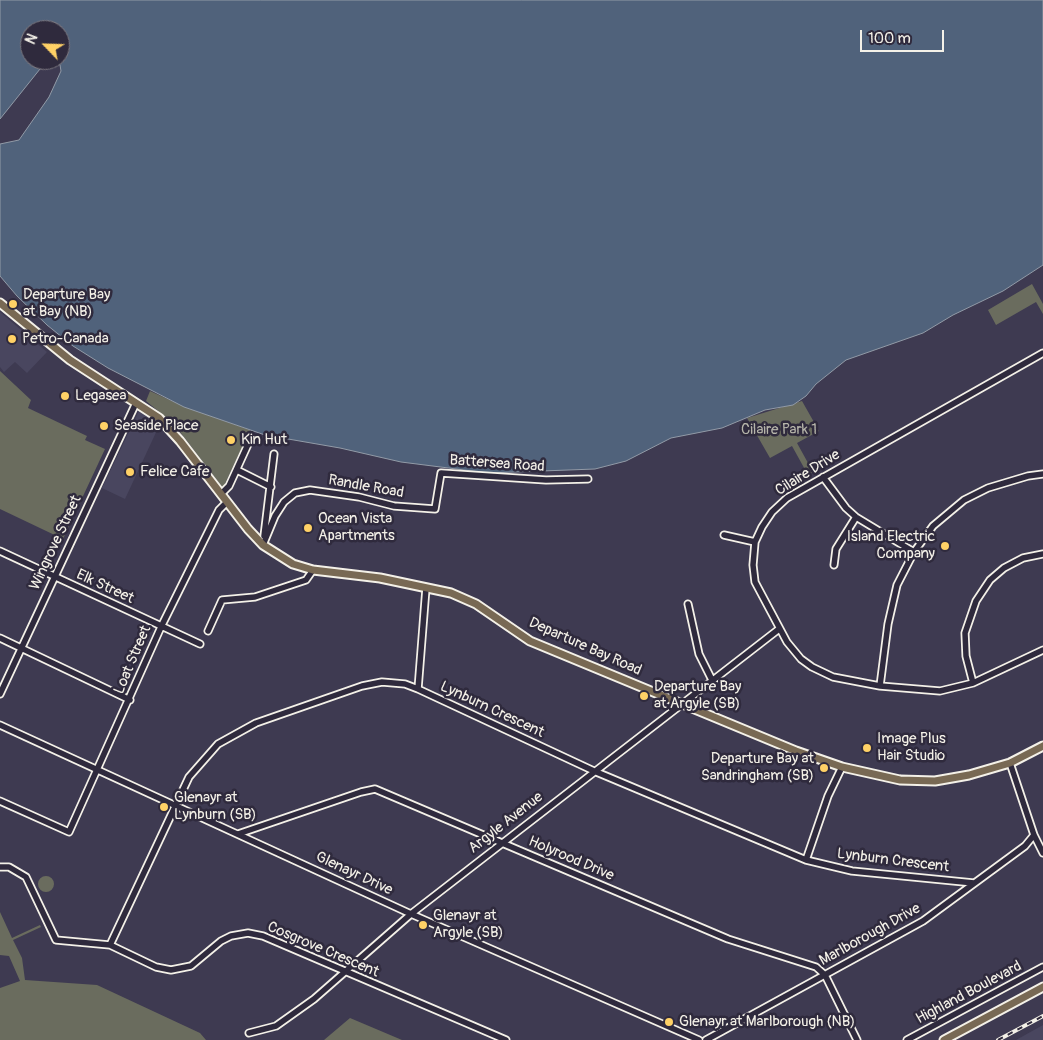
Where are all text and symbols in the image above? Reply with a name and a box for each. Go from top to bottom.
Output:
north arrow [20,20,70,70]
scale bar [863,20,947,52]
text: 100 m [868,29,911,48]
text: N [22,31,41,47]
place label: Departure Bay at Bay (NB) [23,286,110,321]
marker: Departure Bay at Bay (NB) [7,298,19,310]
place label: Petro-Canada [22,330,109,348]
marker: Petro-Canada [6,333,18,345]
place label: Legasea [75,387,126,405]
marker: Legasea [59,390,71,402]
place label: Seaside Place [114,417,198,435]
marker: Seaside Place [98,420,110,432]
park label: Cilaire Park 1 [741,421,817,439]
place label: Kin Hut [241,431,287,449]
marker: Kin Hut [225,434,237,446]
street label: Cilaire Drive [772,446,844,500]
street label: Battersea Road [449,452,545,476]
place label: Felice Cafe [140,463,209,481]
marker: Felice Cafe [124,466,136,478]
street label: Randle Road [327,472,405,502]
street label: Wingrove Street [26,493,86,593]
place label: Ocean Vista Apartments [318,510,395,545]
marker: Ocean Vista Apartments [302,522,314,534]
place label: Island Electric Company [847,528,935,563]
marker: Island Electric Company [939,540,951,552]
street label: Elk Street [73,566,137,608]
street label: Departure Bay Road [526,614,644,680]
street label: Loat Street [110,623,156,697]
street label: Lynburn Crescent [437,678,547,742]
place label: Departure Bay at Argyle (SB) [654,678,741,713]
marker: Departure Bay at Argyle (SB) [638,690,650,702]
place label: Image Plus Hair Studio [877,730,946,765]
marker: Image Plus Hair Studio [861,742,873,754]
place label: Departure Bay at Sandringham (SB) [701,750,814,785]
marker: Departure Bay at Sandringham (SB) [818,762,830,774]
street label: Argyle Avenue [465,788,547,858]
place label: Glenayr at Lynburn (SB) [174,789,257,824]
marker: Glenayr at Lynburn (SB) [158,801,170,813]
street label: Holyrood Drive [525,833,617,885]
street label: Lynburn Crescent [836,845,950,877]
street label: Glenayr Drive [313,848,395,900]
street label: Marlborough Drive [816,900,924,970]
place label: Glenayr at Argyle (SB) [433,907,504,942]
street label: Cosgrove Crescent [264,918,382,982]
marker: Glenayr at Argyle (SB) [417,919,429,931]
street label: Highland Boulevard [913,958,1025,1028]
place label: Glenayr at Marlborough (NB) [679,1013,855,1031]
marker: Glenayr at Marlborough (NB) [663,1016,675,1028]

